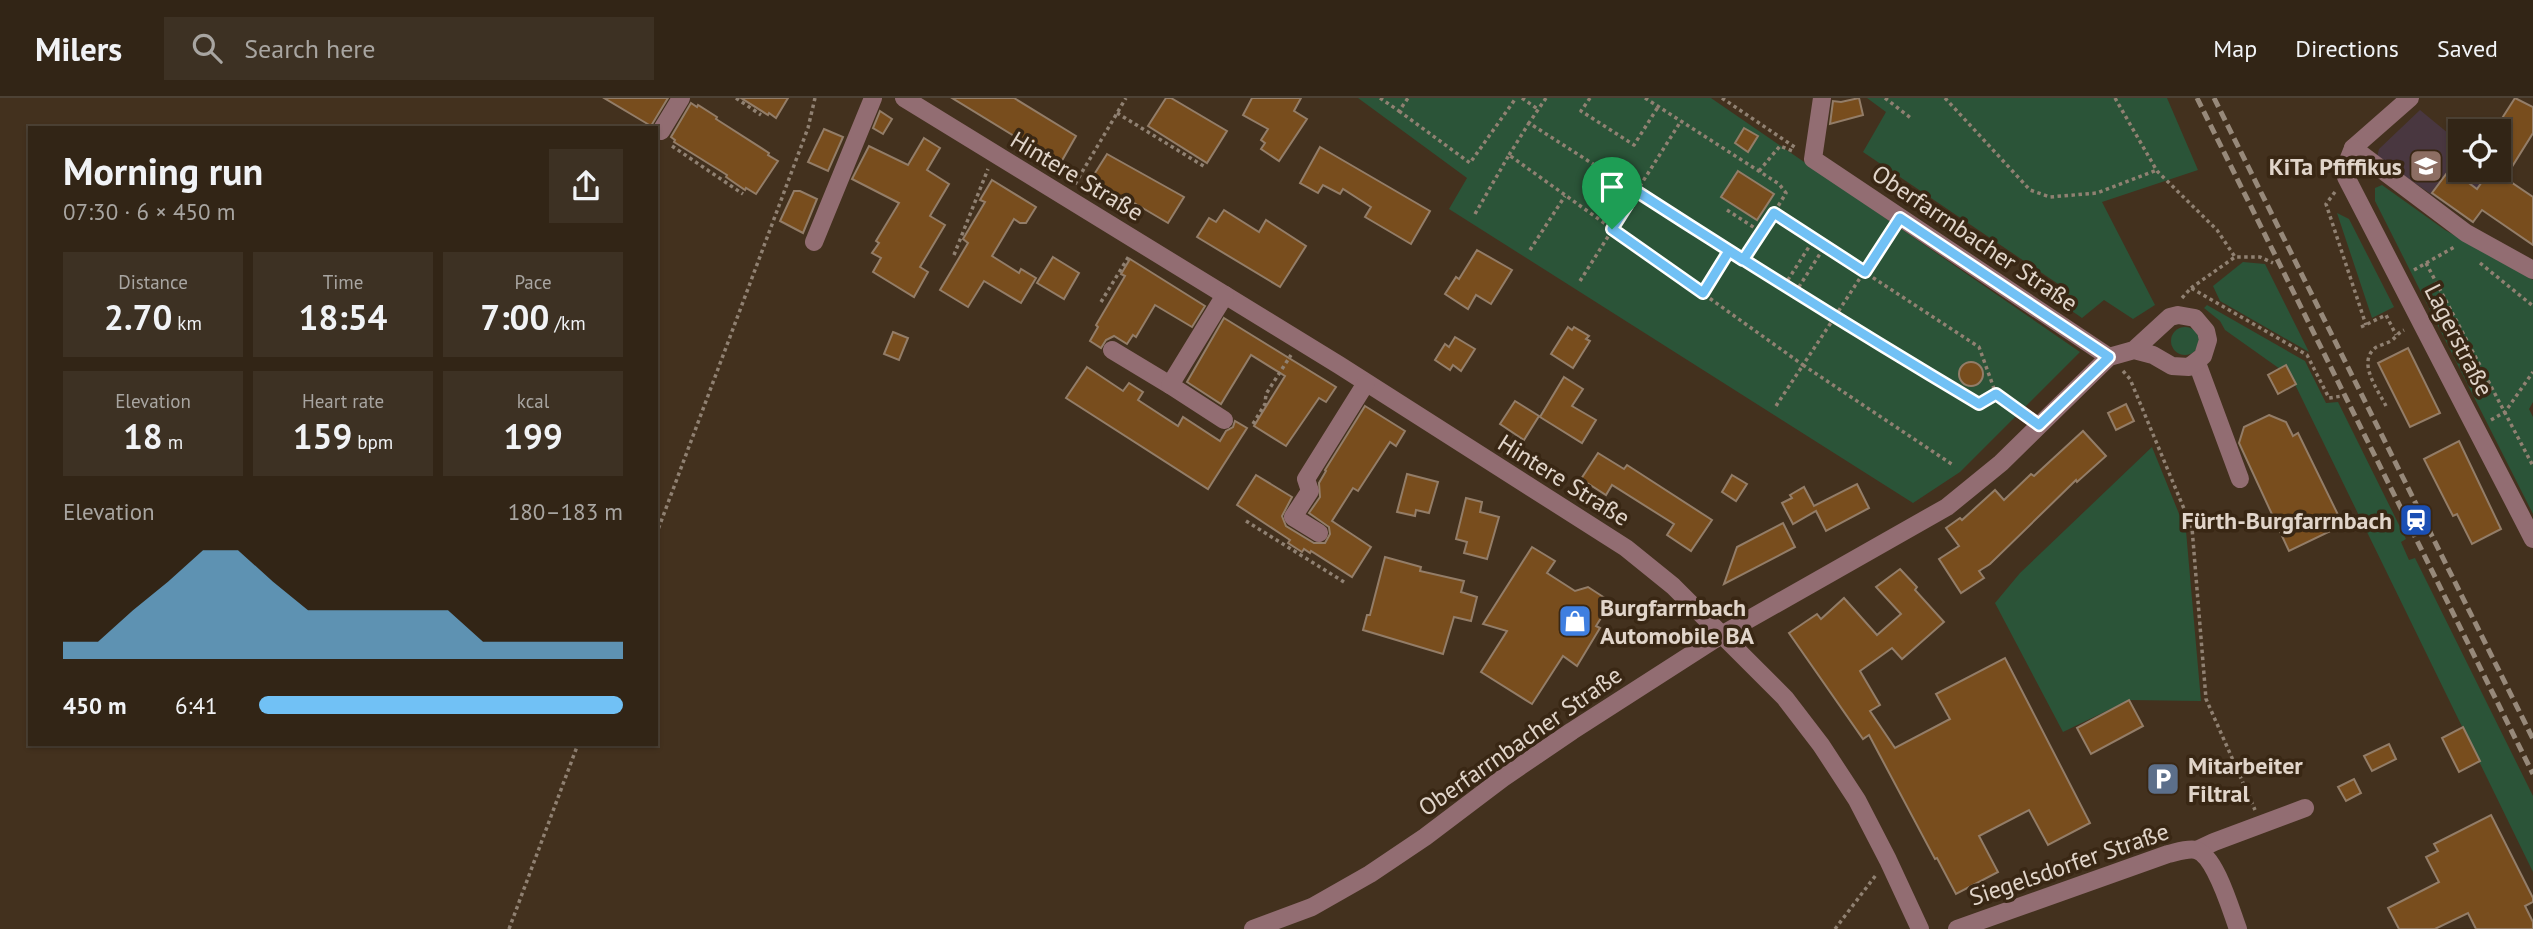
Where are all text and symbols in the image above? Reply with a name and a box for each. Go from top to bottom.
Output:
search box [164,17,654,80]
text: Milers [35,27,122,70]
icon: search [188,29,226,67]
text: Search here [244,32,375,65]
text: Map [2213,33,2257,64]
text: Directions [2295,33,2399,64]
text: Saved [2437,33,2498,64]
map controls [2448,119,2511,182]
button: locate [2448,119,2511,182]
street label: Hintere Straße [1005,124,1149,228]
text: Morning run [63,146,263,195]
school or university icon: KiTa Pfiffikus [2407,147,2445,185]
button: share [549,149,623,223]
place label: KiTa Pfiffikus [2269,151,2402,182]
pin [1582,157,1642,229]
street label: Oberfarrnbacher Straße [1866,158,2084,318]
icon: arrive [1593,168,1631,206]
text: 07:30 · 6 × 450 m [63,197,235,226]
text: Distance [118,270,188,294]
text: Time [323,270,363,294]
text: Pace [514,270,552,294]
street label: Lagerstraße [2418,279,2500,401]
text: 2.70 [104,294,172,340]
text: 18:54 [299,294,387,340]
text: 7:00 [480,294,549,340]
text: km [172,311,202,335]
text: /km [549,311,586,335]
text: Elevation [115,389,191,413]
text: Heart rate [302,389,384,413]
text: kcal [517,389,549,413]
text: 18 [123,413,163,459]
text: 159 [293,413,352,459]
text: 199 [503,413,563,459]
street label: Hintere Straße [1492,427,1636,533]
text: m [163,430,183,454]
text: bpm [352,430,393,454]
text: Elevation [63,497,155,526]
text: 180–183 m [508,497,623,526]
station icon: Fürth-Burgfarrnbach [2397,501,2435,539]
place label: Fürth-Burgfarrnbach [2181,505,2392,536]
place label: Burgfarrnbach Automobile BA [1600,592,1755,651]
shop icon: Burgfarrnbach Automobile BA [1556,602,1594,640]
street label: Oberfarrnbacher Straße [1412,659,1628,823]
text: 450 m [63,691,126,720]
text: 6:41 [175,691,218,720]
place label: Mitarbeiter Filtral [2188,750,2303,809]
parking icon: Mitarbeiter Filtral [2144,760,2182,798]
street label: Siegelsdorfer Straße [1965,815,2173,913]

